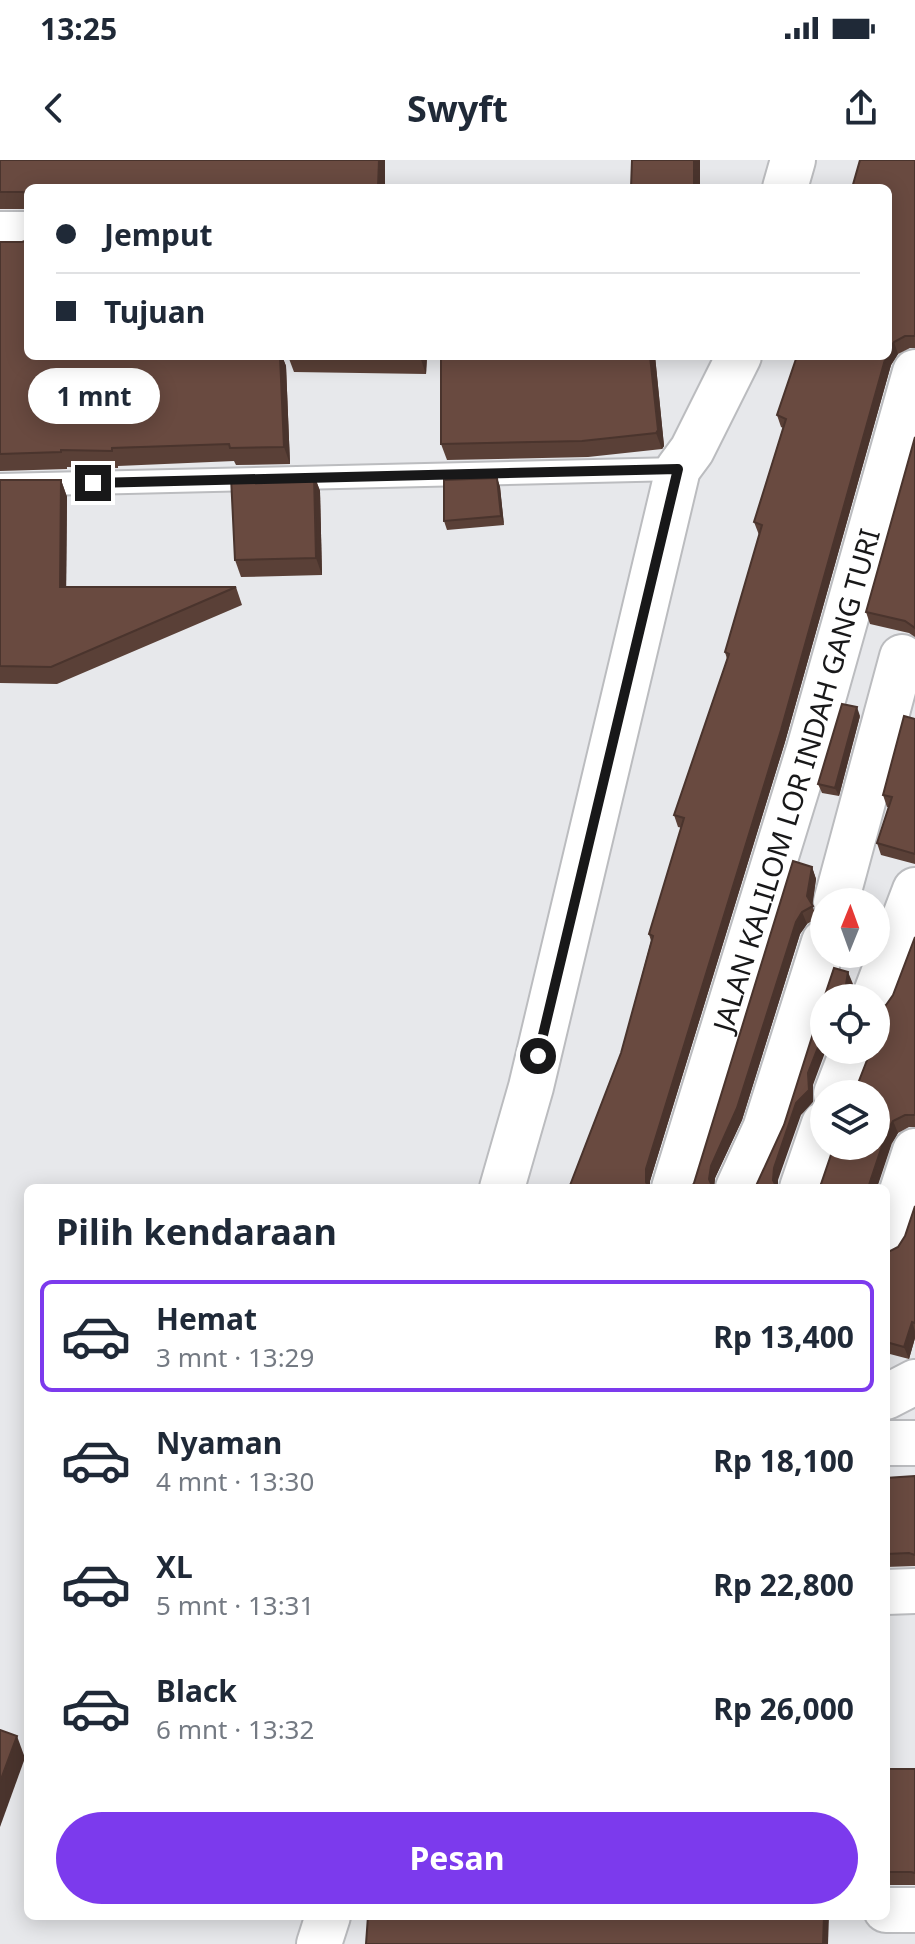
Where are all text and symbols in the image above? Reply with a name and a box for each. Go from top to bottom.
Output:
text: 13:25 [40,8,117,49]
text: Swyft [407,84,508,133]
icon: back [32,86,76,130]
icon: share [839,86,883,130]
text: Jemput [104,214,213,255]
text: Tujuan [104,291,205,332]
callout: 1 mnt [27,367,159,423]
text: 1 mnt [56,378,132,414]
route end [75,465,111,501]
street label: JALAN KALILOM LOR INDAH GANG TURI [702,524,888,1039]
north arrow [810,888,890,968]
map controls [810,888,890,1160]
button: locate [810,984,890,1064]
route start [520,1038,556,1074]
button: layers [810,1080,890,1160]
text: Pilih kendaraan [56,1207,337,1256]
text: Hemat [156,1298,257,1339]
icon: car [60,1300,132,1372]
text: Rp 13,400 [713,1316,854,1357]
text: 3 mnt · 13:29 [156,1339,314,1375]
text: Nyaman [156,1422,282,1463]
icon: car [60,1424,132,1496]
text: Rp 18,100 [713,1440,854,1481]
text: 4 mnt · 13:30 [156,1463,314,1499]
text: XL [156,1546,193,1587]
icon: car [60,1548,132,1620]
text: Rp 22,800 [713,1564,854,1605]
text: 5 mnt · 13:31 [156,1587,314,1623]
text: Black [156,1670,237,1711]
icon: car [60,1672,132,1744]
text: Rp 26,000 [713,1688,854,1729]
text: 6 mnt · 13:32 [156,1711,314,1747]
button: Pesan [56,1812,858,1904]

